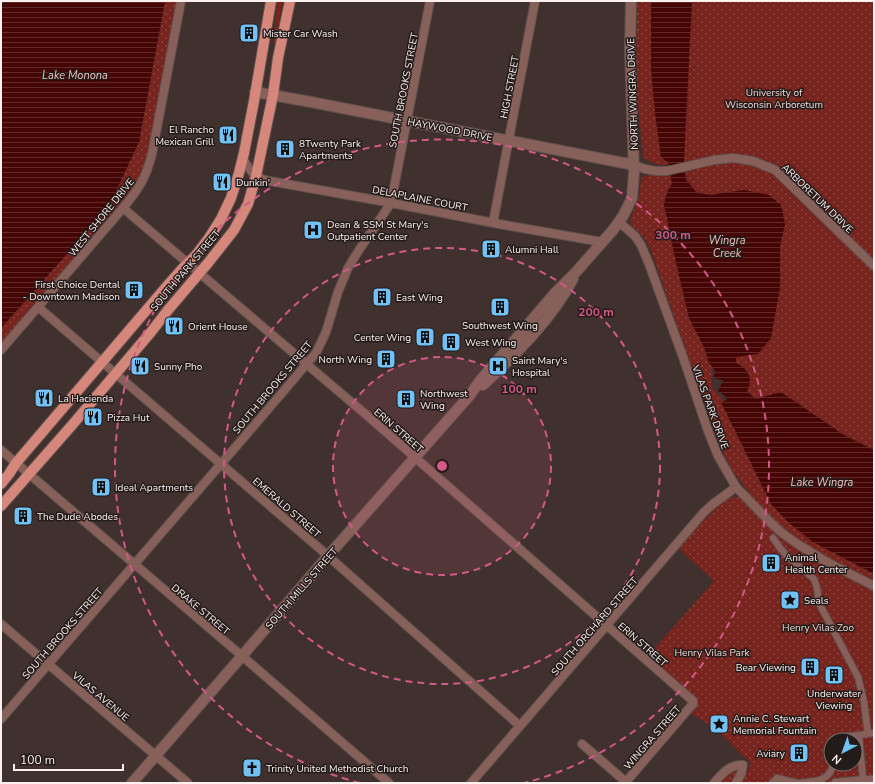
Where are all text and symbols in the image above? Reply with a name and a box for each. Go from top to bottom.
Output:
building icon: Mister Car Wash [238,22,260,44]
place label: Mister Car Wash [263,27,338,41]
street label: SOUTH BROOKS STREET [386,31,422,149]
street label: NORTH WINGRA DRIVE [624,38,642,150]
street label: HIGH STREET [497,55,523,120]
water label: Lake Monona [42,68,108,83]
park label: University of Wisconsin Arboretum [725,86,823,112]
street label: HAYWOOD DRIVE [406,115,493,145]
place label: El Rancho Mexican Grill [155,123,214,149]
restaurant icon: El Rancho Mexican Grill [217,124,239,146]
place label: 8Twenty Park Apartments [299,137,362,163]
building icon: 8Twenty Park Apartments [274,138,296,160]
street label: ARBORETUM DRIVE [778,161,856,237]
restaurant icon: Dunkin' [211,171,233,193]
street label: WEST SHORE DRIVE [66,175,138,260]
place label: Dunkin' [236,176,270,190]
street label: DELAPLAINE COURT [371,183,469,215]
place label: Dean & SSM St Mary's Outpatient Center [327,218,428,244]
hospital icon: Dean & SSM St Mary's Outpatient Center [302,219,324,241]
street label: SOUTH PARK STREET [148,227,224,314]
text: 300 m [655,227,691,243]
water label: Wingra Creek [708,233,746,261]
building icon: Alumni Hall [480,238,502,260]
place label: Alumni Hall [505,243,559,257]
place label: First Choice Dental - Downtown Madison [23,278,120,304]
building icon: First Choice Dental - Downtown Madison [123,279,145,301]
building icon: East Wing [371,286,393,308]
place label: East Wing [396,291,443,305]
building icon: Southwest Wing [489,296,511,318]
text: 200 m [578,304,614,320]
restaurant icon: Orient House [163,315,185,337]
place label: Southwest Wing [462,319,538,333]
place label: Orient House [188,320,248,334]
building icon: Center Wing [414,326,436,348]
place label: Center Wing [354,331,411,345]
building icon: West Wing [440,331,462,353]
place label: West Wing [465,336,517,350]
street label: SOUTH BROOKS STREET [230,338,316,437]
building icon: North Wing [375,348,397,370]
place label: North Wing [319,353,372,367]
place label: Saint Mary's Hospital [512,354,568,380]
restaurant icon: Sunny Pho [129,355,151,377]
hospital icon: Saint Mary's Hospital [487,355,509,377]
place label: Sunny Pho [154,360,203,374]
street label: VILAS PARK DRIVE [688,362,732,451]
text: 100 m [501,381,537,397]
restaurant icon: La Hacienda [33,387,55,409]
place label: Northwest Wing [420,387,468,413]
building icon: Northwest Wing [395,388,417,410]
place label: La Hacienda [58,392,113,406]
street label: ERIN STREET [371,405,426,456]
restaurant icon: Pizza Hut [82,406,104,428]
place label: Pizza Hut [107,411,150,425]
centre of rings [435,459,449,473]
street label: EMERALD STREET [249,474,323,541]
water label: Lake Wingra [791,475,854,490]
building icon: Ideal Apartments [90,476,112,498]
place label: Ideal Apartments [115,481,193,495]
building icon: The Dude Abodes [12,505,34,527]
place label: The Dude Abodes [37,510,118,524]
street label: SOUTH MILLS STREET [262,545,341,633]
place label: Animal Health Center [785,551,848,577]
building icon: Animal Health Center [760,552,782,574]
street label: SOUTH ORCHARD STREET [548,574,641,679]
street label: DRAKE STREET [168,581,233,638]
street label: SOUTH BROOKS STREET [19,585,106,682]
place icon: Seals [779,589,801,611]
place label: Seals [804,594,829,608]
street label: ERIN STREET [615,619,670,670]
park label: Henry Vilas Zoo [782,621,854,635]
park label: Henry Vilas Park [674,646,751,660]
building icon: Bear Viewing [799,656,821,678]
place label: Bear Viewing [736,661,796,675]
building icon: Underwater Viewing [823,664,845,686]
street label: VILAS AVENUE [68,668,132,725]
place label: Underwater Viewing [807,687,861,713]
street label: WINGRA STREET [621,703,685,773]
place label: Annie C. Stewart Memorial Fountain [733,712,817,738]
place icon: Annie C. Stewart Memorial Fountain [708,713,730,735]
north arrow [823,732,863,772]
building icon: Aviary [788,742,810,764]
scale bar [14,746,123,772]
place label: Aviary [756,747,786,761]
text: N [829,751,845,768]
text: 100 m [20,752,55,768]
church icon: Trinity United Methodist Church [241,757,263,779]
place label: Trinity United Methodist Church [266,762,408,776]

